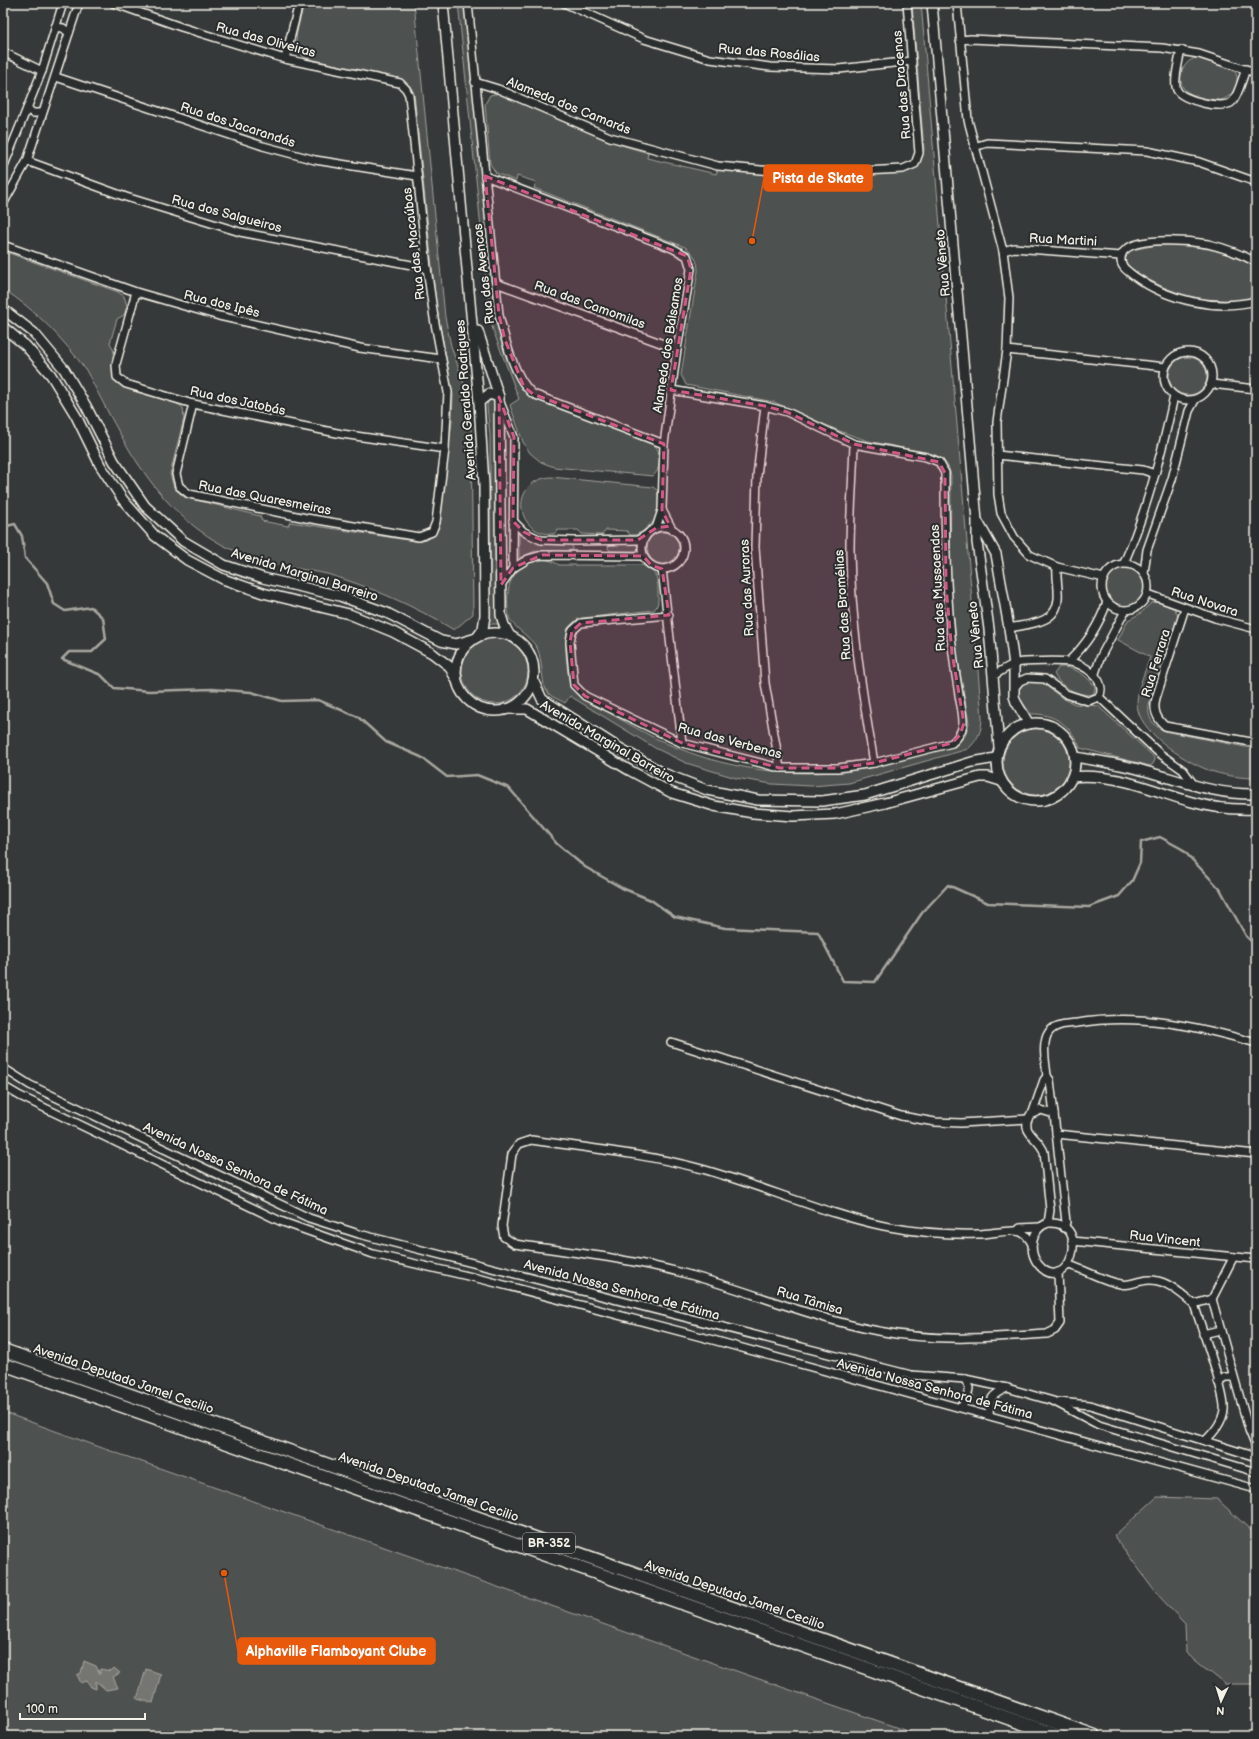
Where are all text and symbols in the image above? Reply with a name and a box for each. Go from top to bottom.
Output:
street label: Rua das Oliveiras [214,19,318,61]
street label: Rua das Dracenas [889,29,915,140]
street label: Rua das Rosálias [717,41,821,65]
street label: Alameda dos Camarás [504,74,634,138]
street label: Rua dos Jacarandás [178,99,298,151]
callout: Pista de Skate [764,165,872,191]
text: Pista de Skate [772,170,864,187]
street label: Rua das Macaúbas [399,186,429,301]
street label: Rua dos Salgueiros [170,192,284,237]
street label: Rua das Avencas [470,222,498,325]
street label: Rua Vêneto [932,228,954,297]
street label: Rua Martini [1028,230,1097,250]
street label: Alameda dos Bálsamos [649,276,687,414]
street label: Rua das Camomilas [532,277,648,333]
street label: Rua dos Ipês [182,287,262,321]
street label: Avenida Geraldo Rodrigues [452,318,480,481]
street label: Rua dos Jatobás [188,383,288,419]
street label: Rua das Quaresmeiras [197,477,333,519]
street label: Rua das Mussaendas [927,524,949,652]
street label: Rua das Auroras [736,538,758,637]
street label: Avenida Marginal Barreiro [229,545,380,605]
street label: Rua das Bromélias [831,548,855,661]
street label: Rua Novara [1169,584,1240,620]
street label: Rua Vêneto [964,600,987,669]
street label: Rua Ferrara [1138,627,1174,699]
street label: Avenida Marginal Barreiro [537,697,678,787]
street label: Rua das Verbenas [676,719,784,763]
street label: Avenida Nossa Senhora de Fátima [141,1119,331,1219]
street label: Rua Vincent [1129,1227,1201,1251]
street label: Avenida Nossa Senhora de Fátima [522,1256,721,1324]
street label: Rua Tâmisa [775,1283,845,1319]
street label: Avenida Deputado Jamel Cecilio [32,1341,216,1417]
street label: Avenida Nossa Senhora de Fátima [835,1355,1034,1423]
street label: Avenida Deputado Jamel Cecilio [337,1449,521,1525]
road number: BR-352 [523,1533,575,1553]
street label: Avenida Deputado Jamel Cecilio [643,1557,827,1633]
callout: Alphaville Flamboyant Clube [238,1638,435,1664]
text: Alphaville Flamboyant Clube [245,1643,426,1660]
north arrow [1201,1681,1241,1721]
scale bar [20,1695,145,1721]
text: 100 m [26,1702,58,1717]
text: N [1216,1704,1225,1717]

